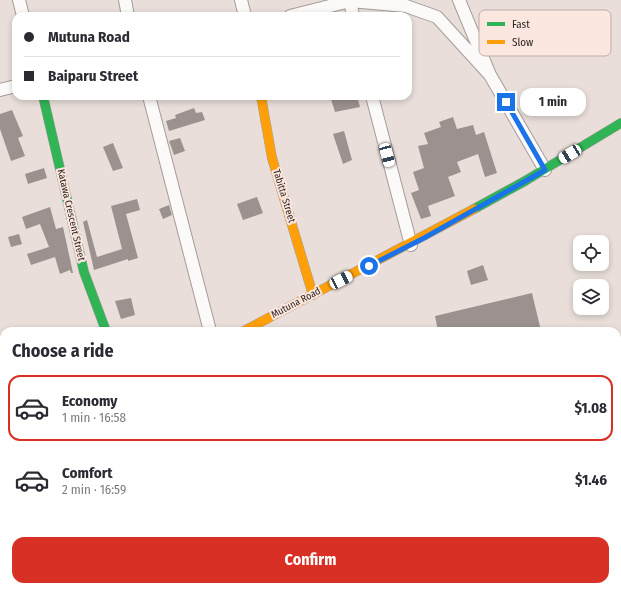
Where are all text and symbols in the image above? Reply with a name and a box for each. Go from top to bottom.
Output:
legend [479,10,611,56]
text: Fast [512,18,530,31]
text: Mutuna Road [48,28,130,46]
text: Slow [512,36,533,49]
text: Baiparu Street [48,67,138,85]
callout: 1 min [520,88,586,116]
route end [497,93,515,111]
text: 1 min [539,94,567,109]
car [378,142,396,168]
car [557,143,583,165]
street label: Katawa Crescent Street [55,168,88,263]
street label: Tabitta Street [270,168,298,225]
map controls [573,235,609,315]
button: locate [573,235,609,271]
route start [360,257,378,275]
car [328,269,354,291]
button: layers [573,279,609,315]
street label: Mutuna Road [269,285,323,321]
text: Choose a ride [12,340,114,362]
icon: car [14,390,50,426]
text: Economy [62,392,117,410]
text: $1.08 [574,399,607,417]
text: 1 min · 16:58 [62,410,126,425]
icon: car [14,462,50,498]
text: Comfort [62,464,113,482]
text: $1.46 [575,471,607,489]
text: 2 min · 16:59 [62,482,126,497]
button: Confirm [12,537,609,583]

